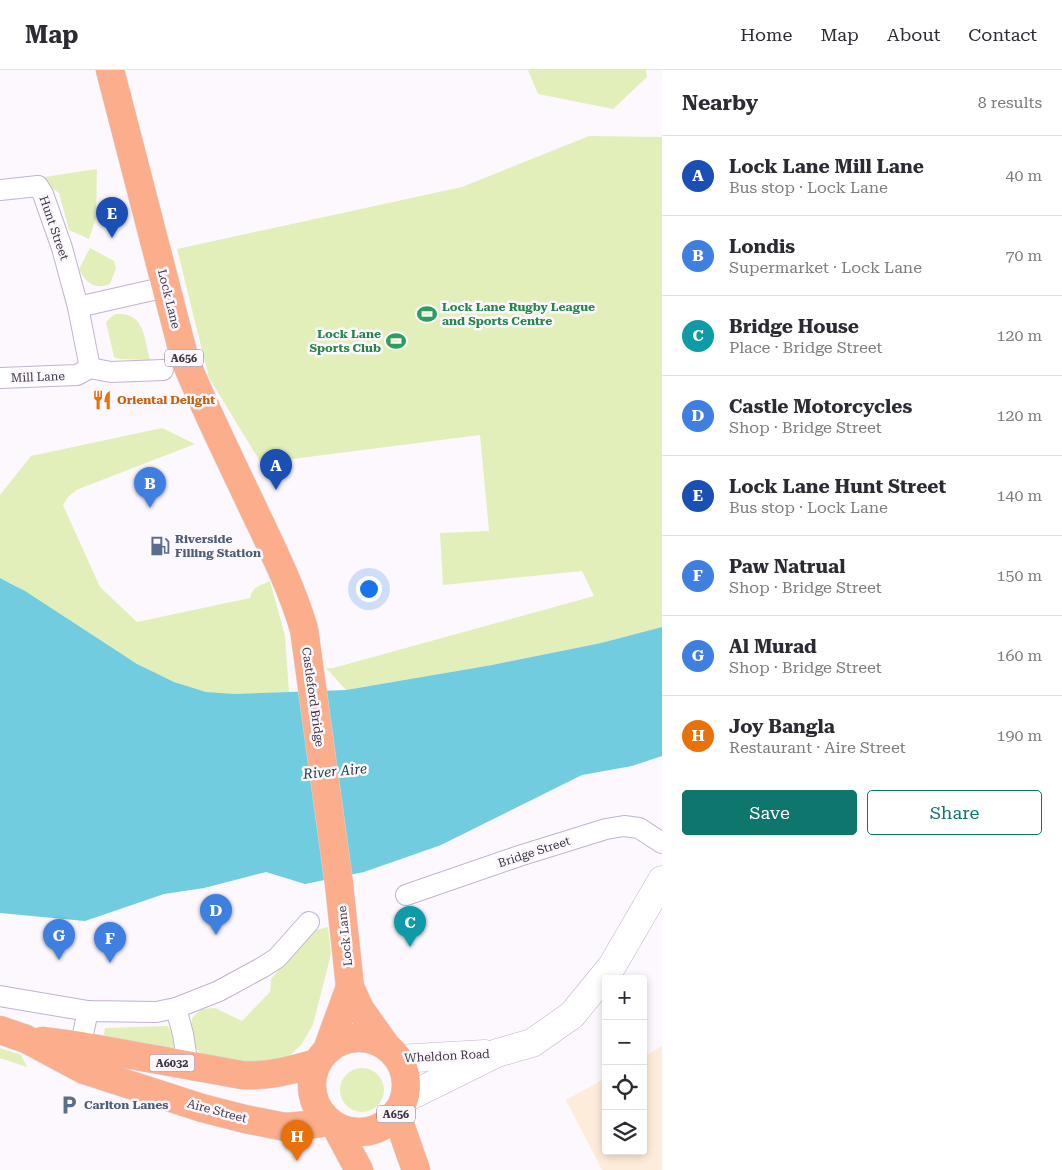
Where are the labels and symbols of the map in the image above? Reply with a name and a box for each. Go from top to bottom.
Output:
street label: Hunt Street [36,194,72,262]
pin: E [96,197,128,238]
street label: Lock Lane [155,268,183,330]
place label: Lock Lane Rugby League and Sports Centre [442,300,595,328]
sports icon: Lock Lane Rugby League and Sports Centre [416,303,438,325]
place label: Lock Lane Sports Club [309,327,381,355]
sports icon: Lock Lane Sports Club [385,330,407,352]
road number: A656 [165,350,203,366]
street label: Mill Lane [11,369,66,385]
restaurant icon: Oriental Delight [91,389,113,411]
place label: Oriental Delight [117,393,215,407]
pin: A [260,449,292,490]
pin: B [134,467,166,508]
place label: Riverside Filling Station [175,532,261,560]
fuel station icon: Riverside Filling Station [149,535,171,557]
your location [356,576,382,602]
street label: Castleford Bridge [299,646,327,748]
water label: River Aire [301,760,368,782]
street label: Bridge Street [496,834,572,870]
pin: D [200,894,232,935]
street label: Lock Lane [335,905,355,967]
pin: C [394,906,426,947]
pin: G [43,919,75,960]
pin: F [94,922,126,963]
street label: Wheldon Road [404,1047,490,1065]
road number: A6032 [150,1054,194,1071]
parking icon: Carlton Lanes [58,1094,80,1116]
street label: Aire Street [186,1096,249,1126]
place label: Carlton Lanes [84,1098,169,1112]
road number: A656 [377,1106,415,1122]
pin: H [281,1120,313,1161]

